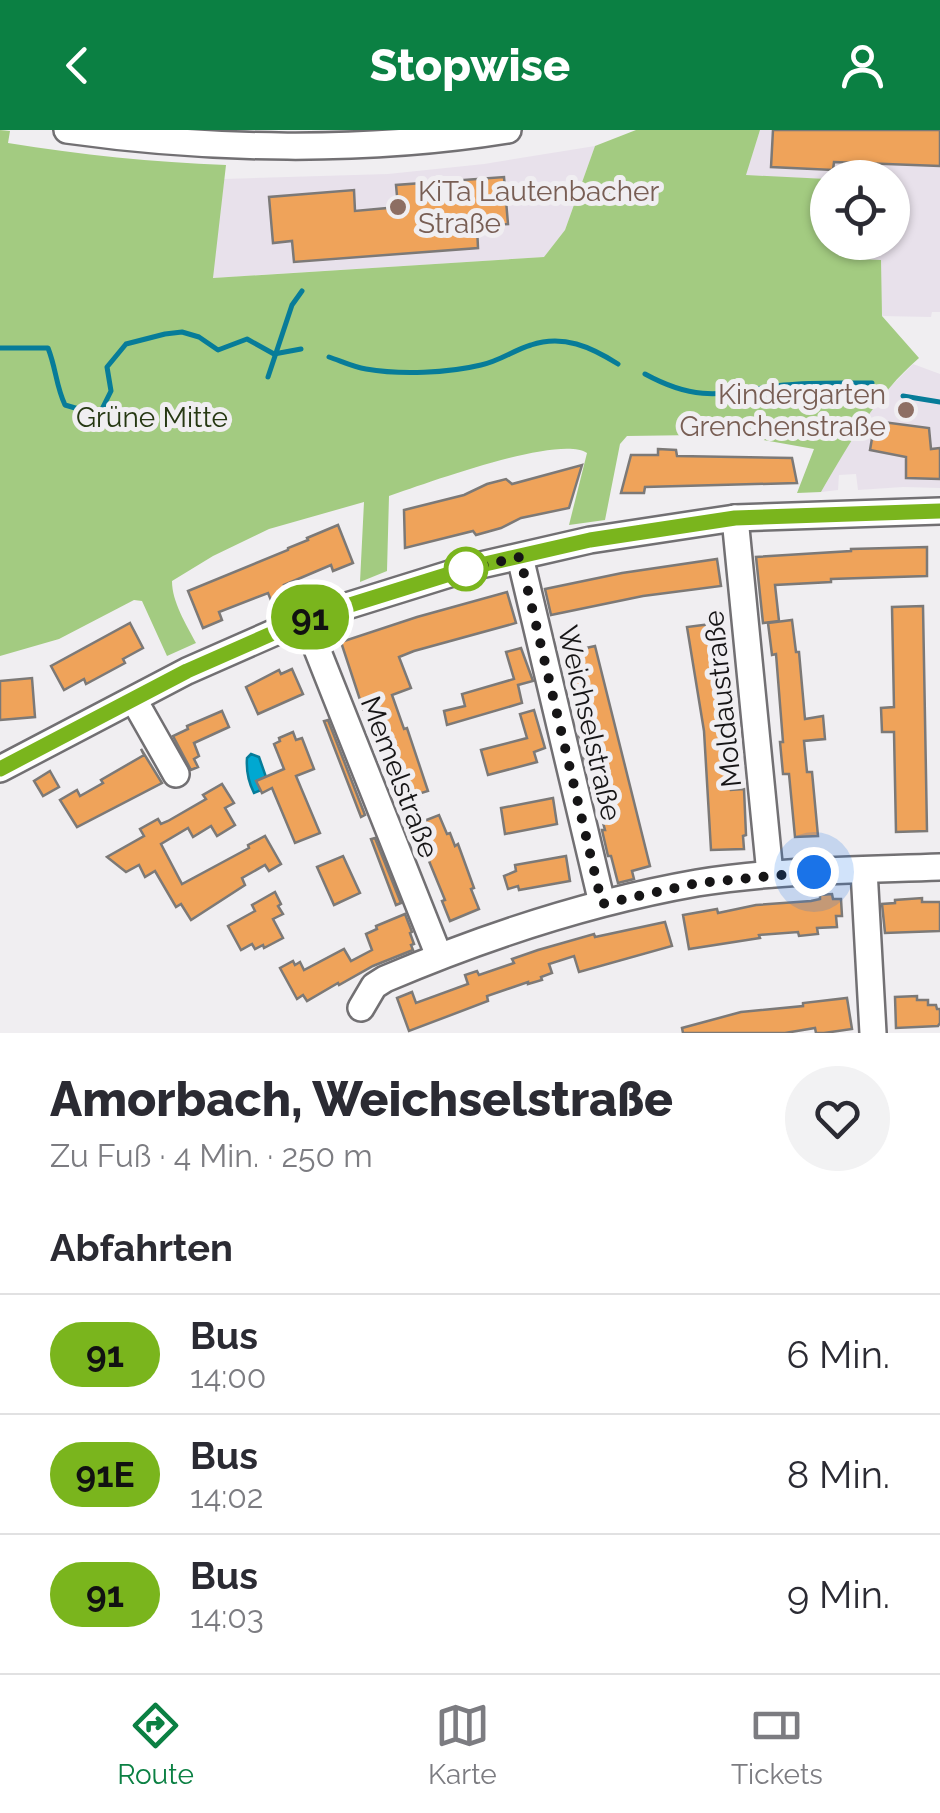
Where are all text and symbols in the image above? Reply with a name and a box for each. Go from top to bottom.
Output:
icon: back [50,38,105,93]
icon: person [835,38,890,93]
text: Stopwise [370,39,570,92]
map controls [810,160,910,260]
button: locate [810,160,910,260]
place label: KiTa Lautenbacher Straße [418,175,659,240]
marker: KiTa Lautenbacher Straße [387,196,409,218]
place label: Kindergarten Grenchenstraße [680,378,886,443]
marker: Kindergarten Grenchenstraße [895,399,917,421]
park label: Grüne Mitte [76,401,228,434]
unlabelled marker [445,548,487,590]
line badge: 91 [265,584,355,650]
text: 91 [291,597,329,638]
street label: Moldaustraße [697,609,748,789]
street label: Weichselstraße [551,622,628,824]
street label: Memelstraße [354,692,445,863]
your location [789,847,839,897]
button: heart [785,1066,890,1171]
text: Amorbach, Weichselstraße [50,1071,673,1127]
text: Zu Fuß · 4 Min. · 250 m [50,1137,373,1174]
text: Abfahrten [50,1225,233,1270]
text: Bus [190,1313,258,1358]
text: 6 Min. [786,1332,890,1377]
text: 91 [86,1334,124,1375]
text: 14:00 [190,1358,266,1395]
text: Bus [190,1433,258,1478]
text: 8 Min. [787,1452,890,1497]
text: 91E [76,1454,134,1495]
text: 14:02 [190,1478,263,1515]
text: Bus [190,1553,258,1598]
text: 9 Min. [787,1572,890,1617]
text: 91 [86,1574,124,1615]
text: 14:03 [190,1598,264,1635]
tab: Route [117,1698,194,1791]
tab: Karte [428,1698,497,1791]
tab: Tickets [731,1698,823,1791]

